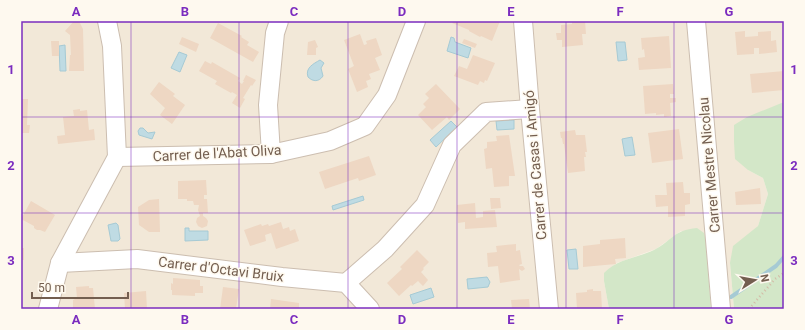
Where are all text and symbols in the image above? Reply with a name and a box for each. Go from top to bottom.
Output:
text: A [72,4,81,19]
text: B [181,4,189,19]
text: C [290,4,299,19]
text: D [398,4,406,19]
text: E [507,4,515,19]
text: F [616,4,624,19]
text: G [725,4,734,19]
text: 1 [7,62,15,77]
text: 1 [790,62,798,77]
street label: Carrer de Casas i Amigó [520,89,550,241]
street label: Carrer Mestre Nicolau [695,96,723,234]
street label: Carrer de l'Abat Oliva [152,142,282,164]
text: 2 [7,158,15,173]
text: 2 [790,158,798,173]
text: 3 [7,253,15,268]
street label: Carrer d'Octavi Bruix [157,253,285,285]
text: 3 [790,253,798,268]
north arrow [735,260,775,300]
text: N [757,273,771,283]
scale bar [32,274,128,300]
text: 50 m [38,281,65,295]
text: A [72,312,81,327]
text: B [181,312,189,327]
text: C [290,312,299,327]
text: D [398,312,406,327]
text: E [507,312,515,327]
text: F [616,312,624,327]
text: G [725,312,734,327]

